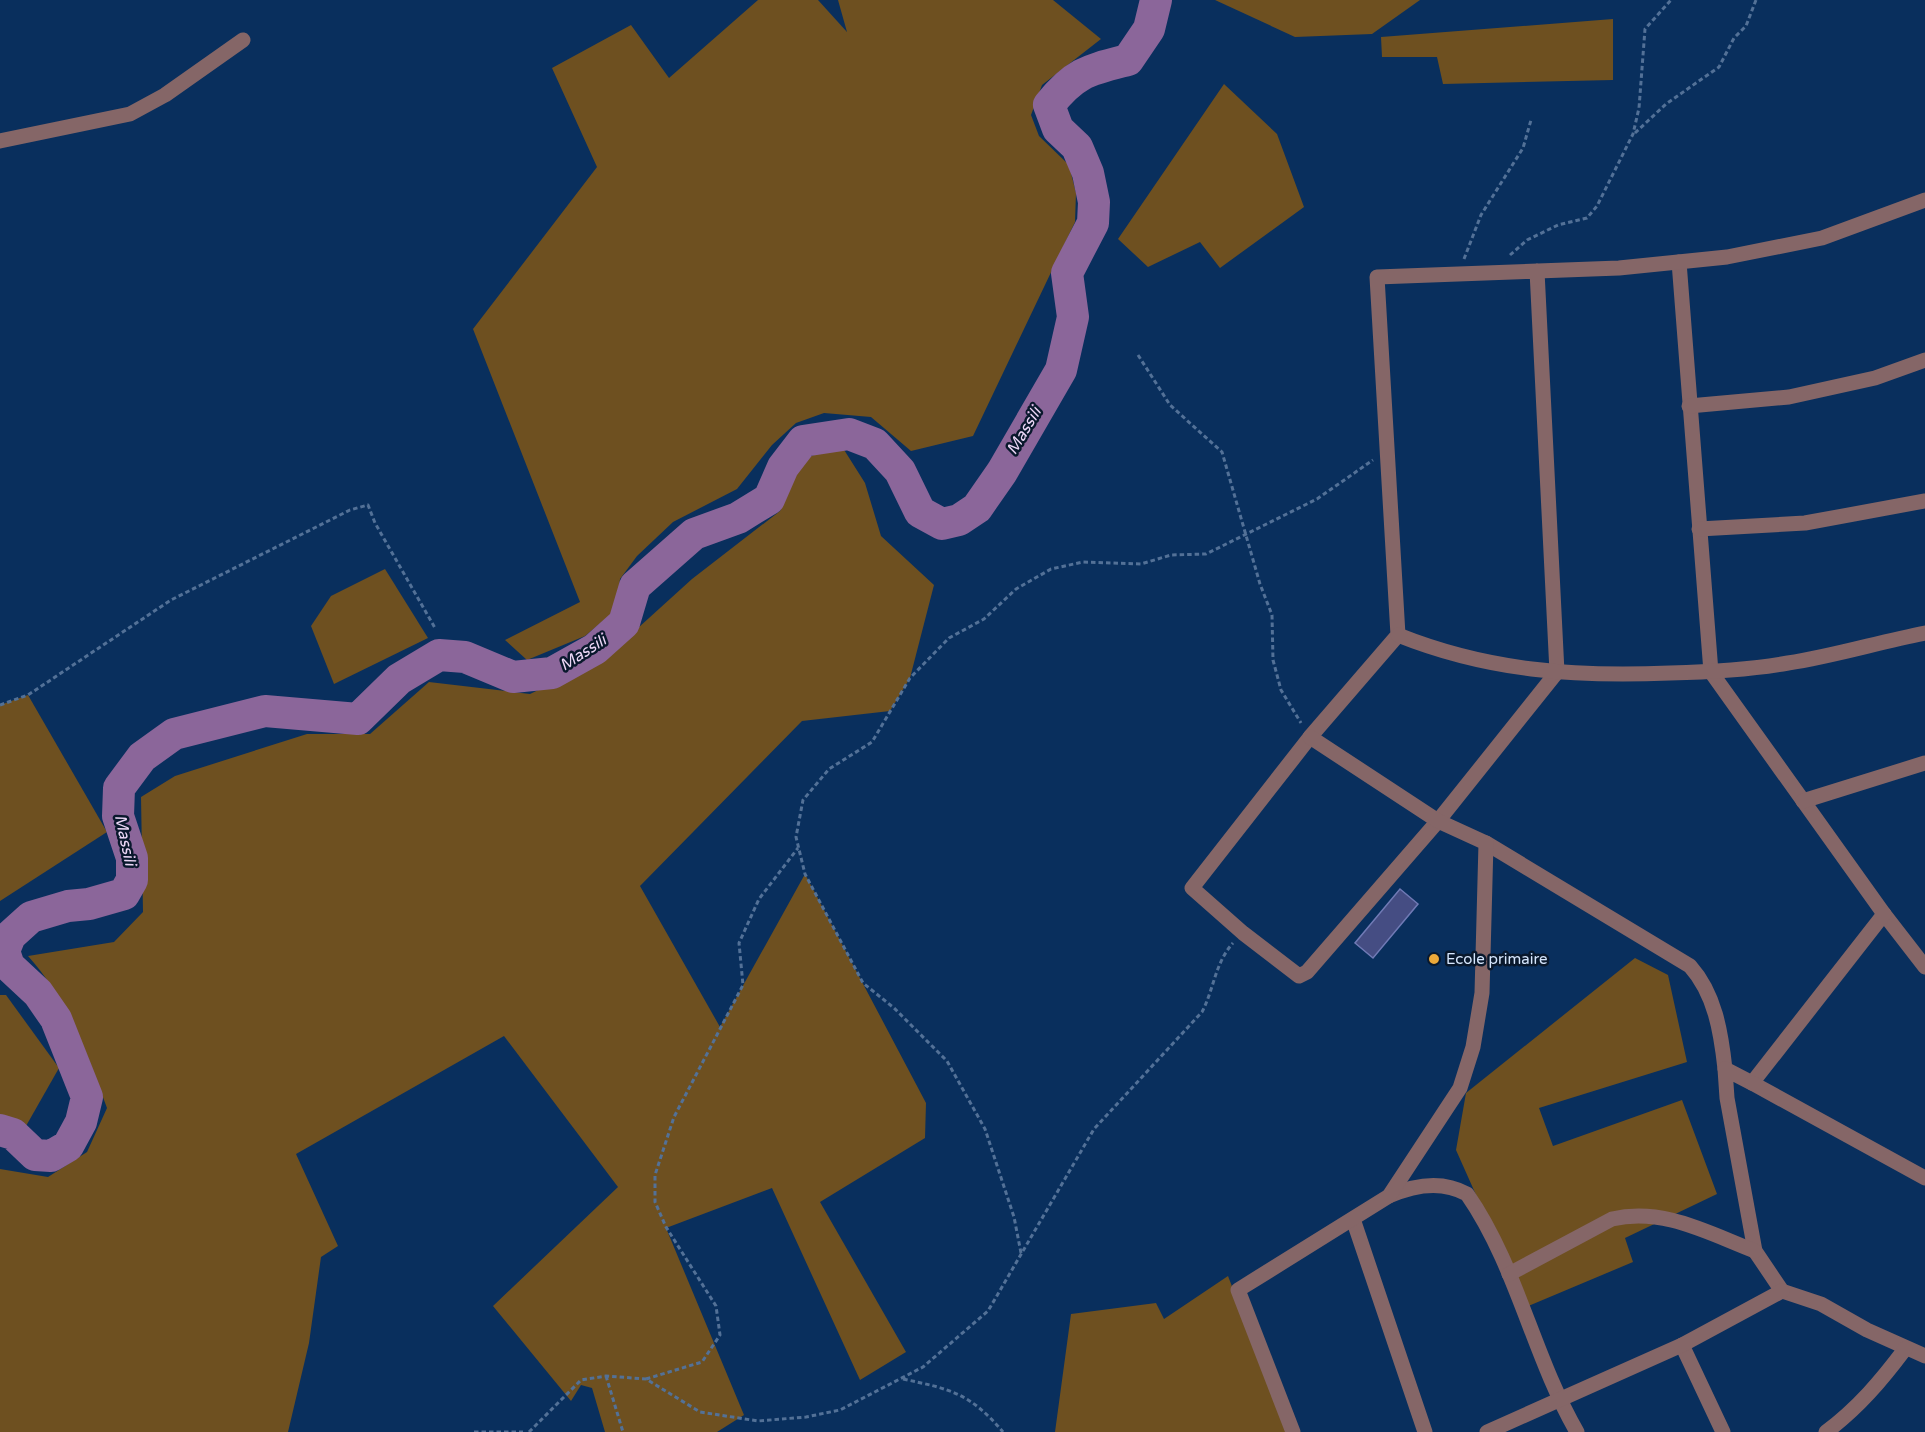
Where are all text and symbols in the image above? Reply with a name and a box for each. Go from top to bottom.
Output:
water label: Massili [1002,402,1047,458]
water label: Massili [556,629,612,675]
water label: Massili [110,813,141,869]
place label: Ecole primaire [1446,950,1547,968]
marker: Ecole primaire [1427,952,1441,966]

